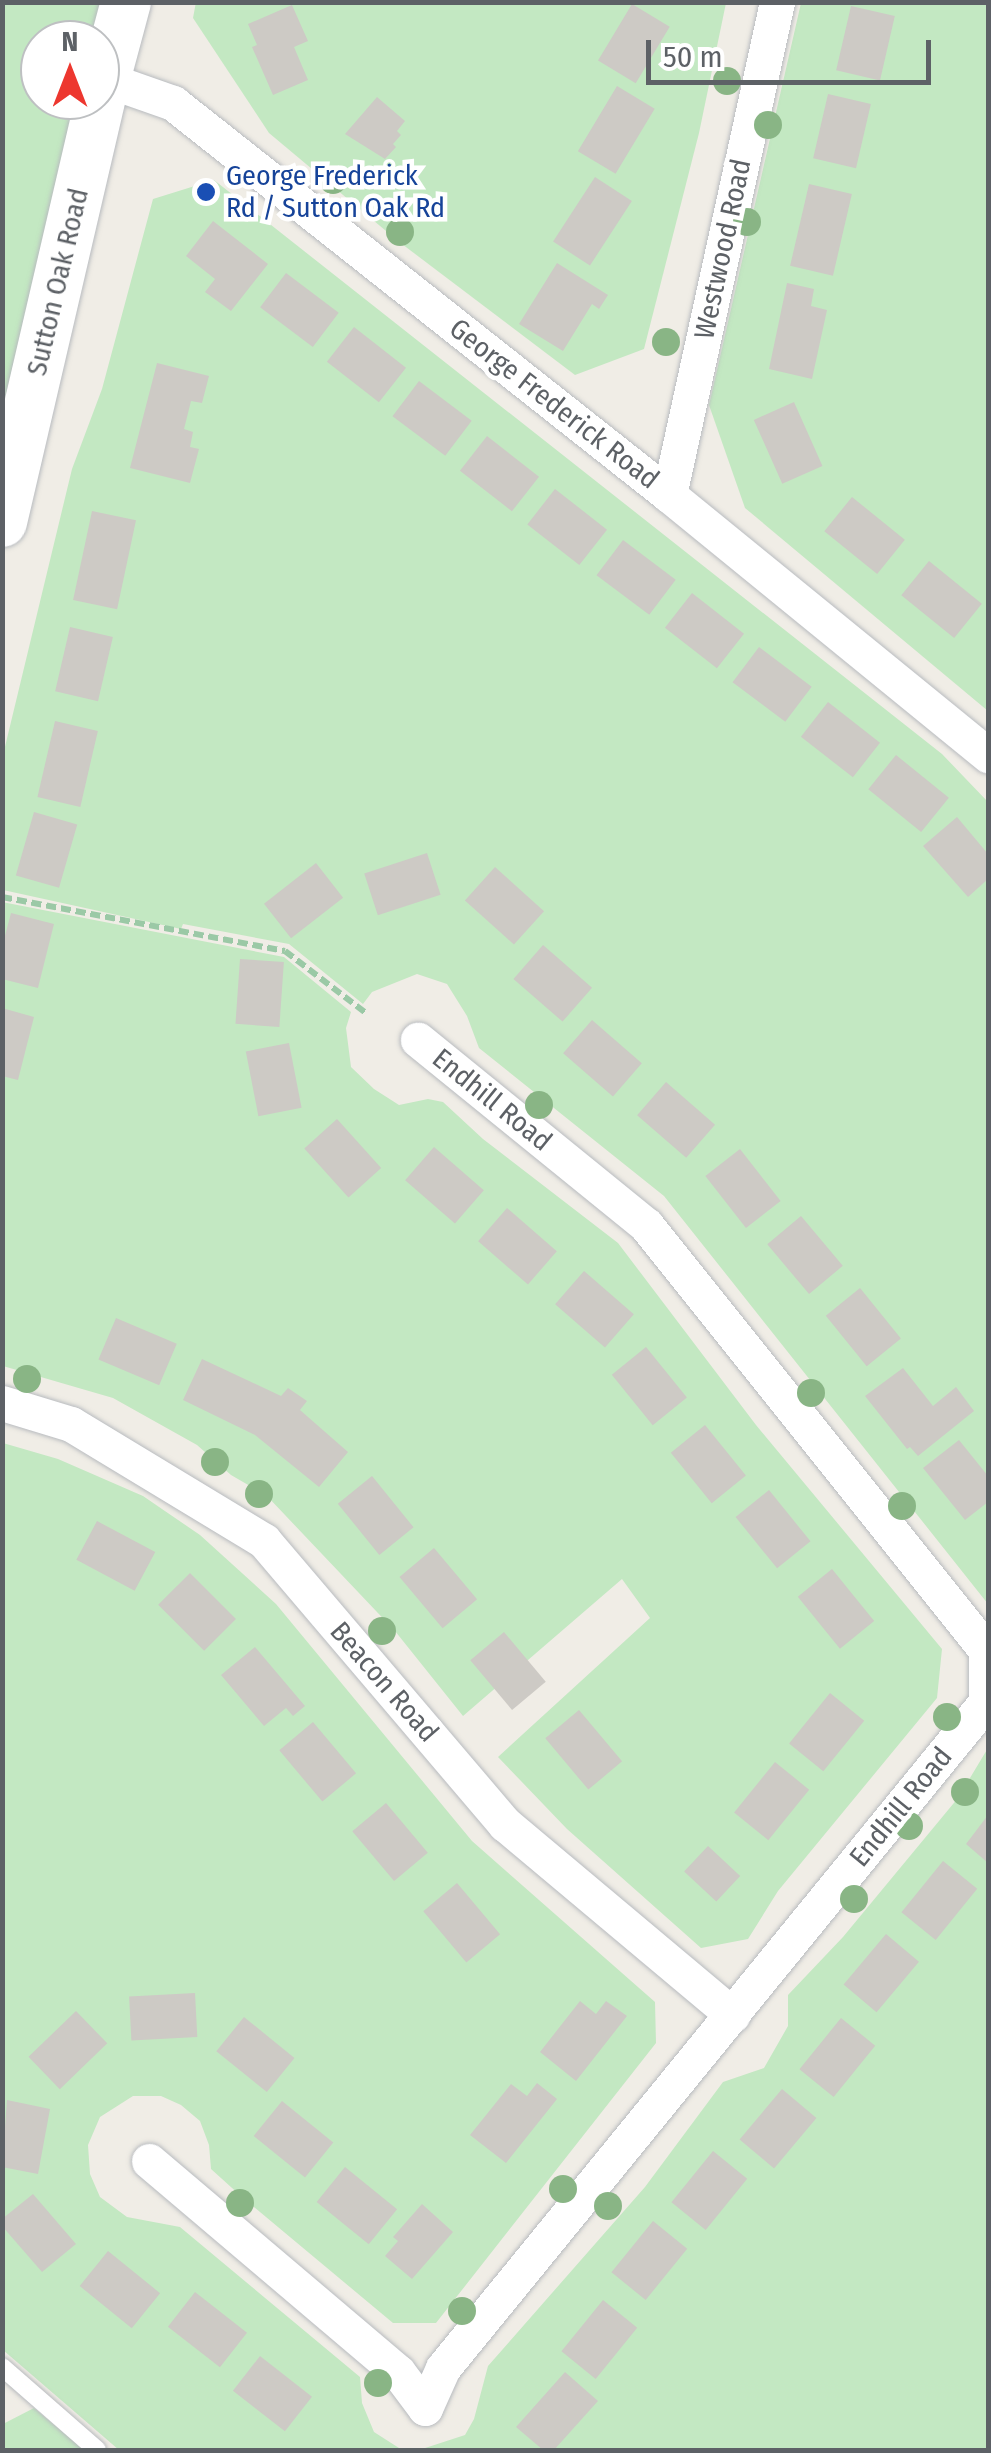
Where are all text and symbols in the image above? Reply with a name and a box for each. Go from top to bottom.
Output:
north arrow [20,20,120,120]
scale bar [651,20,936,82]
text: N [62,25,78,58]
text: 50 m [663,39,723,75]
street label: Westwood Road [688,156,758,342]
place label: George Frederick Rd / Sutton Oak Rd [226,159,445,225]
marker: George Frederick Rd / Sutton Oak Rd [195,181,217,203]
street label: Sutton Oak Road [20,185,96,379]
street label: George Frederick Road [443,312,665,496]
street label: Endhill Road [426,1042,558,1158]
street label: Beacon Road [323,1615,445,1749]
street label: Endhill Road [843,1741,959,1873]

